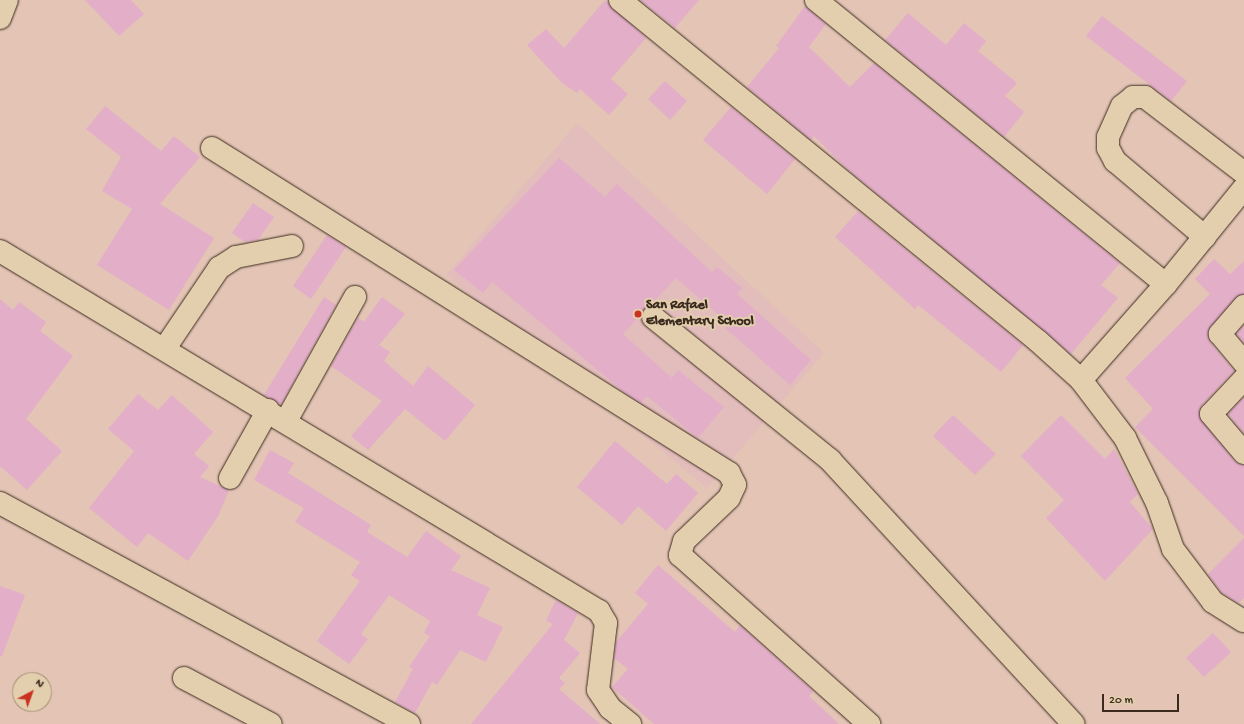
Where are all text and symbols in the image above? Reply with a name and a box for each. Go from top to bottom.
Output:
place label: San Rafael Elementary School [646,298,754,330]
marker: San Rafael Elementary School [633,309,643,319]
north arrow [12,672,52,712]
text: N [33,677,46,691]
scale bar [1104,686,1181,712]
text: 20 m [1109,694,1133,708]

